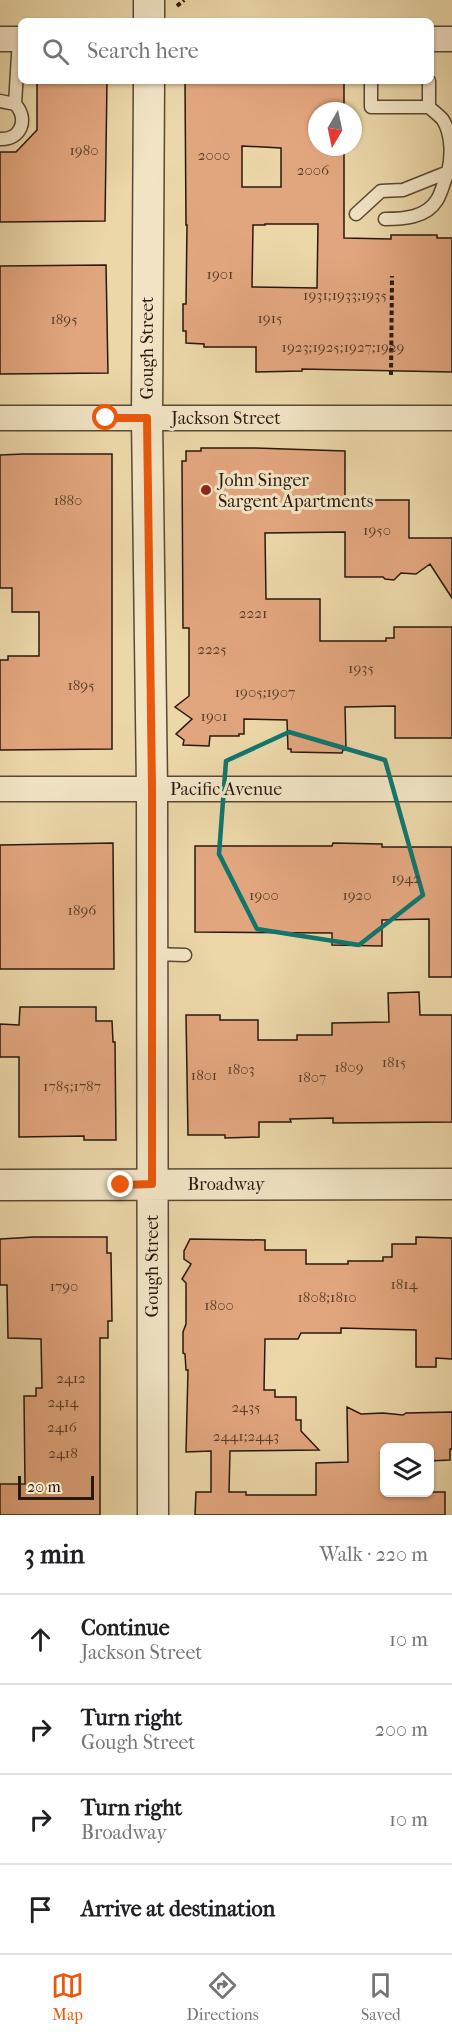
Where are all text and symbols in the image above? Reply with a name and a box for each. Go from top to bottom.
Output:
search box [18,18,434,84]
icon: search [39,35,72,68]
text: Search here [87,38,199,64]
north arrow [308,102,362,156]
house number: 1980 [69,141,99,159]
house number: 2000 [198,146,230,164]
house number: 2006 [297,161,330,179]
house number: 1901 [207,265,233,283]
house number: 1931;1933;1935 [303,286,387,304]
street label: Gough Street [137,296,158,399]
house number: 1915 [258,309,283,327]
house number: 1895 [50,310,78,328]
house number: 1923;1925;1927;1929 [282,338,405,356]
route start [92,404,118,430]
street label: Jackson Street [169,408,281,429]
place label: John Singer Sargent Apartments [216,470,374,512]
marker: John Singer Sargent Apartments [199,483,213,497]
house number: 1880 [54,491,82,509]
house number: 1950 [363,521,391,539]
house number: 2221 [239,604,267,622]
house number: 2225 [197,640,227,658]
house number: 1935 [348,659,374,677]
house number: 1895 [67,676,95,694]
house number: 1905;1907 [235,683,295,701]
house number: 1901 [201,707,227,725]
street label: Pacific Avenue [170,779,282,800]
house number: 1942 [391,869,421,887]
house number: 1900 [249,886,279,904]
house number: 1920 [342,886,372,904]
house number: 1896 [68,901,97,919]
house number: 1815 [382,1053,406,1071]
house number: 1809 [334,1058,364,1076]
house number: 1803 [227,1060,255,1078]
house number: 1801 [191,1066,217,1084]
house number: 1807 [298,1068,326,1086]
house number: 1785;1787 [43,1077,101,1095]
route end [107,1171,133,1197]
street label: Broadway [187,1174,266,1195]
street label: Gough Street [142,1214,163,1317]
house number: 1814 [390,1275,419,1293]
house number: 1790 [50,1277,78,1295]
house number: 1808;1810 [298,1288,356,1306]
house number: 1800 [204,1296,234,1314]
house number: 2412 [56,1369,86,1387]
house number: 2414 [48,1393,80,1411]
house number: 2435 [231,1398,261,1416]
house number: 2416 [47,1418,78,1436]
house number: 2441;2443 [213,1427,279,1445]
map controls [380,1443,434,1497]
button: layers [380,1443,434,1497]
house number: 2418 [48,1444,78,1462]
scale bar [18,1473,94,1500]
text: 20 m [27,1477,61,1496]
text: 3 min [24,1539,85,1570]
text: Walk · 220 m [320,1543,428,1566]
text: Continue [81,1615,170,1641]
icon: ahead [24,1623,57,1656]
text: 10 m [389,1628,428,1651]
text: Jackson Street [81,1641,202,1664]
text: Turn right [81,1705,182,1731]
icon: right [24,1713,57,1746]
text: 200 m [375,1718,428,1741]
text: Gough Street [81,1731,195,1754]
text: Turn right [81,1795,182,1821]
icon: right [24,1803,57,1836]
text: 10 m [389,1808,428,1831]
text: Broadway [81,1821,167,1844]
icon: arrive [24,1893,57,1926]
text: Arrive at destination [81,1896,275,1922]
tab: Map [51,1969,84,2024]
tab: Directions [187,1969,259,2024]
tab: Saved [361,1969,401,2024]

